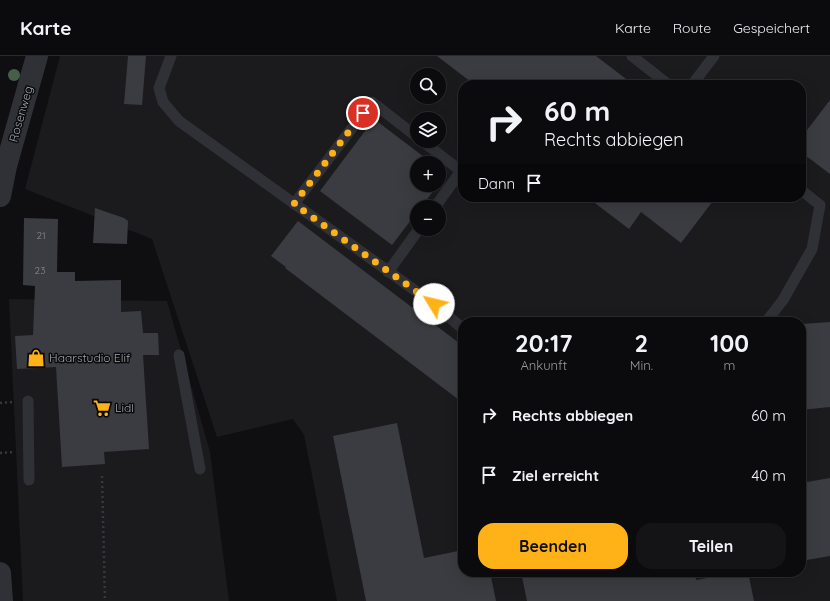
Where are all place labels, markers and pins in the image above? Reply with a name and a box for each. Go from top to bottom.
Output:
pin [346,96,380,130]
shop icon: Haarstudio Elif [26,348,46,368]
place label: Haarstudio Elif [49,350,131,365]
supermarket icon: Lidl [92,398,112,418]
place label: Lidl [115,400,134,415]

